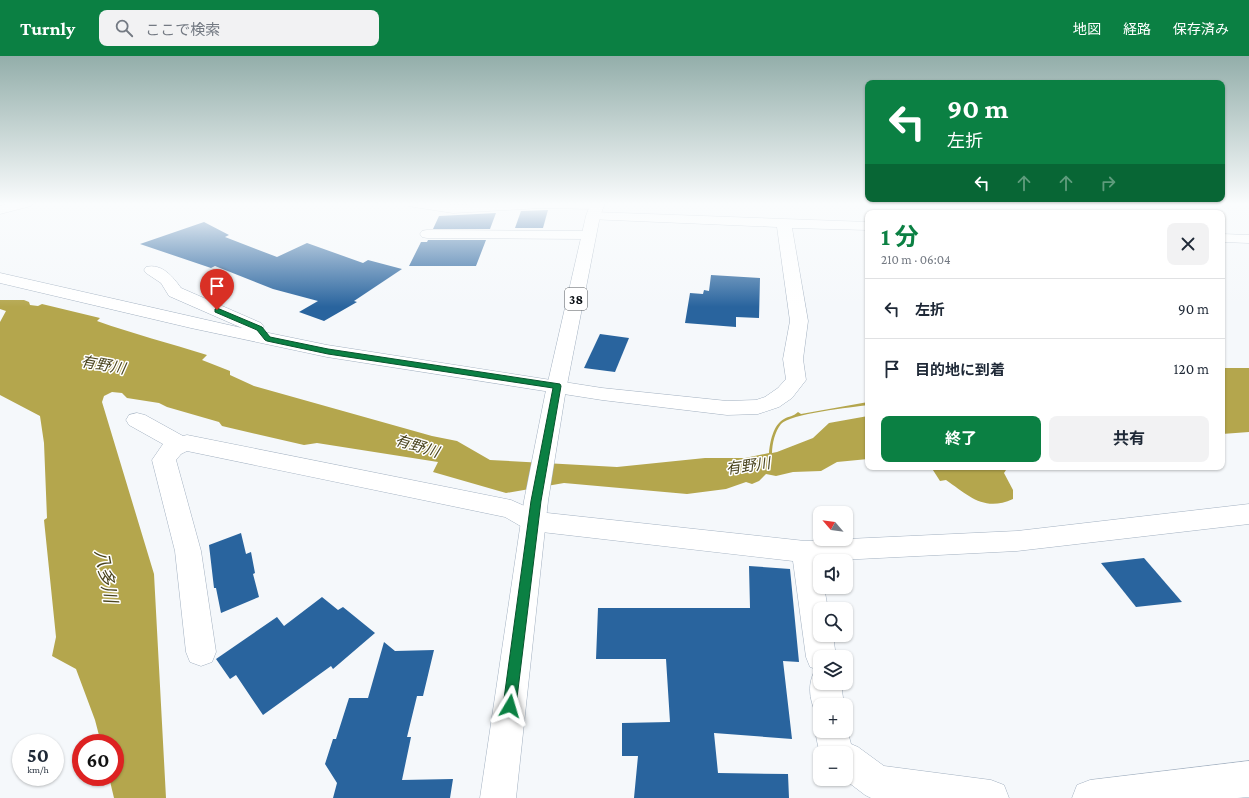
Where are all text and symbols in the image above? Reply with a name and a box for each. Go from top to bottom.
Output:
search box [99,10,379,46]
icon: search [113,17,135,39]
text: Turnly [20,18,75,39]
text: 地図 [1073,21,1101,37]
text: 経路 [1123,21,1151,37]
text: 保存済み [1173,21,1229,37]
text: ここで検索 [145,22,220,38]
text: 90 m [947,93,1008,124]
icon: left [881,96,933,148]
text: 左折 [947,131,983,151]
icon: left [971,172,993,194]
icon: ahead [1013,172,1035,194]
icon: ahead [1055,172,1077,194]
icon: right [1097,172,1119,194]
text: 1 分 [881,223,919,250]
button: close [1167,223,1209,265]
text: 210 m · 06:04 [881,252,951,267]
pin [200,269,234,310]
icon: arrive [206,275,228,297]
road number: 38 [565,288,587,310]
icon: left [881,298,903,320]
text: 90 m [1178,301,1209,317]
text: 左折 [915,302,945,318]
water label: 有野川 [79,353,129,377]
icon: arrive [881,358,903,380]
text: 120 m [1174,361,1209,377]
text: 目的地に到着 [915,362,1005,378]
button: 終了 [881,416,1041,462]
button: 共有 [1049,416,1209,462]
water label: 有野川 [393,432,443,461]
water label: 有野川 [725,455,773,477]
north arrow [813,506,853,546]
map controls [813,506,853,786]
water label: 八多川 [91,548,121,606]
button: sound [813,554,853,594]
button: search [813,602,853,642]
button: layers [813,650,853,690]
position arrow [489,685,531,727]
button: + [813,698,853,738]
speed limit sign: 60 [72,734,124,786]
text: 50 [27,744,49,766]
button: − [813,746,853,786]
text: km/h [27,764,49,775]

